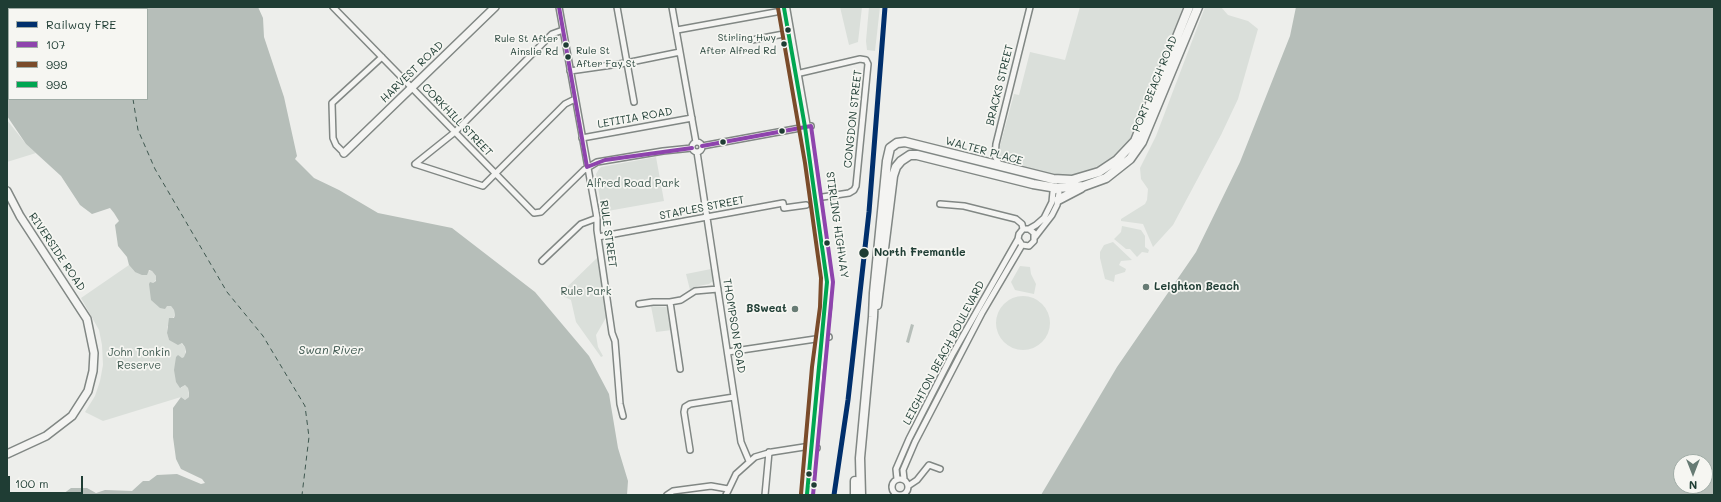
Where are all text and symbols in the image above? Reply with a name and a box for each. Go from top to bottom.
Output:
legend [8,8,148,100]
text: Railway FRE [46,16,116,32]
unlabelled marker [783,25,793,35]
place label: Stirling Hwy After Alfred Rd [700,32,776,56]
place label: Rule St After Ainslie Rd [495,33,558,56]
street label: PORT BEACH ROAD [1130,34,1180,134]
text: 107 [46,36,65,52]
street label: HARVEST ROAD [378,39,446,105]
marker: Stirling Hwy After Alfred Rd [779,39,789,49]
marker: Rule St After Ainslie Rd [561,40,571,50]
street label: BRACKS STREET [984,43,1016,127]
place label: Rule St After Fay St [576,45,636,68]
marker: Rule St After Fay St [563,52,573,62]
text: 999 [46,56,67,72]
street label: CONGDON STREET [841,69,865,169]
text: 998 [46,76,67,92]
street label: CORKHILL STREET [419,81,495,159]
street label: LETITIA ROAD [596,105,674,131]
unlabelled marker [777,126,787,136]
street label: WALTER PLACE [944,134,1024,168]
unlabelled marker [718,137,728,147]
street label: STIRLING HIGHWAY [823,171,851,279]
park label: Alfred Road Park [586,177,680,191]
street label: STAPLES STREET [658,193,746,223]
street label: RULE STREET [597,199,619,269]
street label: RIVERSIDE ROAD [26,210,88,294]
unlabelled marker [822,238,832,248]
marker: North Fremantle [857,246,871,260]
place label: North Fremantle [874,246,966,260]
street label: THOMPSON ROAD [720,278,748,374]
street label: LEIGHTON BEACH BOULEVARD [900,279,988,427]
place label: Leighton Beach [1154,280,1239,294]
marker: Leighton Beach [1141,282,1151,292]
park label: Rule Park [560,285,612,299]
place label: BSweat [746,302,787,316]
marker: BSweat [790,304,800,314]
water label: Swan River [298,343,364,357]
park label: John Tonkin Reserve [108,346,170,372]
north arrow [1673,454,1713,494]
scale bar [10,468,85,494]
unlabelled marker [804,469,814,479]
text: 100 m [15,475,49,491]
text: N [1689,478,1697,493]
unlabelled marker [809,480,819,490]

